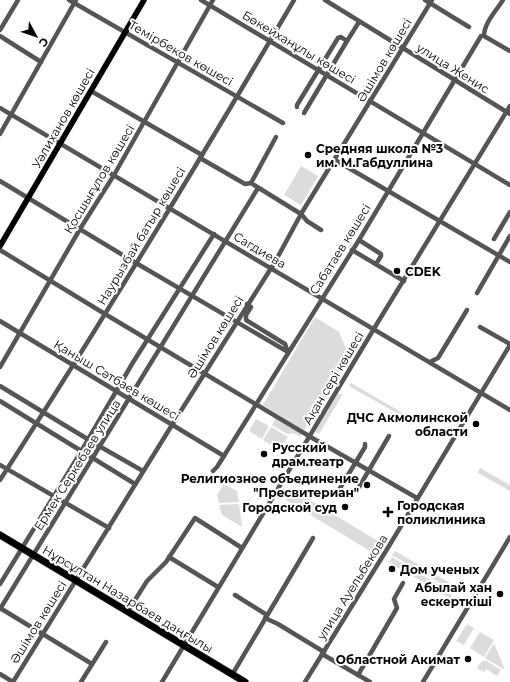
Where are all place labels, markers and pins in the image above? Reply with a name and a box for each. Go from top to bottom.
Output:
place label: Средняя школа №3 им. М.Габдуллина [316,141,443,170]
marker: Средняя школа №3 им. М.Габдуллина [303,150,313,160]
place label: CDEK [405,264,442,279]
marker: CDEK [392,266,402,276]
place label: ДЧС Акмолинской области [347,410,468,439]
marker: ДЧС Акмолинской области [471,419,481,429]
place label: Русский драм.театр [272,440,344,469]
marker: Русский драм.театр [259,449,269,459]
place label: Религиозное объединение "Пресвитериан" [181,471,359,500]
marker: Религиозное объединение "Пресвитериан" [362,480,372,490]
place label: Городская поликлиника [397,498,485,527]
place label: Городской суд [242,500,338,515]
marker: Городской суд [340,502,350,512]
marker: Городская поликлиника [382,506,394,518]
place label: Дом ученых [400,562,480,577]
marker: Дом ученых [387,564,397,574]
place label: Абылай хан ескерткіші [414,580,492,609]
marker: Абылай хан ескерткіші [495,589,505,599]
place label: Областной Акимат [336,652,461,667]
marker: Областной Акимат [463,654,473,664]

